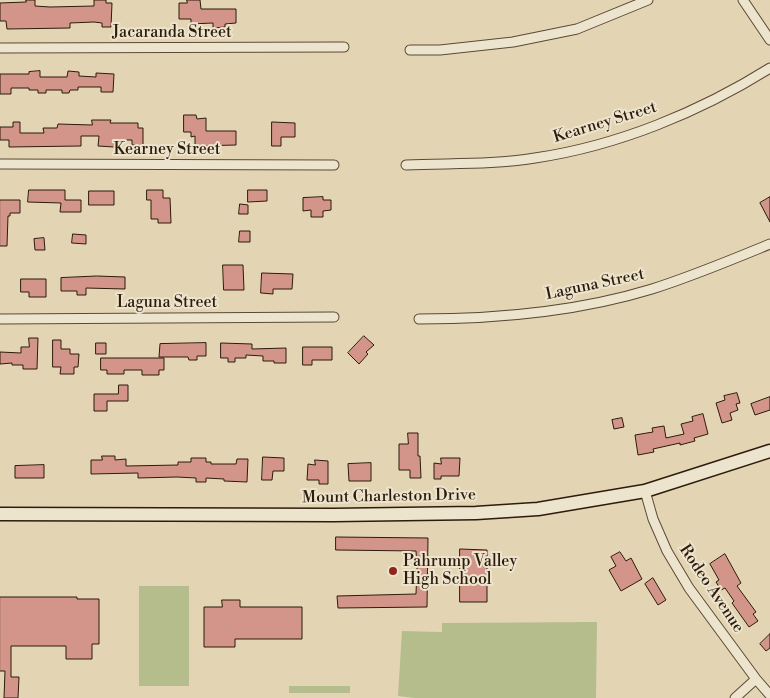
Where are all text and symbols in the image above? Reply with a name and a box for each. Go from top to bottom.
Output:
street label: Jacaranda Street [112,23,232,43]
street label: Kearney Street [551,98,659,148]
street label: Kearney Street [113,140,221,160]
street label: Laguna Street [544,265,646,305]
street label: Laguna Street [117,293,217,313]
street label: Mount Charleston Drive [302,486,476,508]
street label: Rodeo Avenue [674,541,748,637]
place label: Pahrump Valley High School [403,552,517,590]
marker: Pahrump Valley High School [387,565,399,577]

